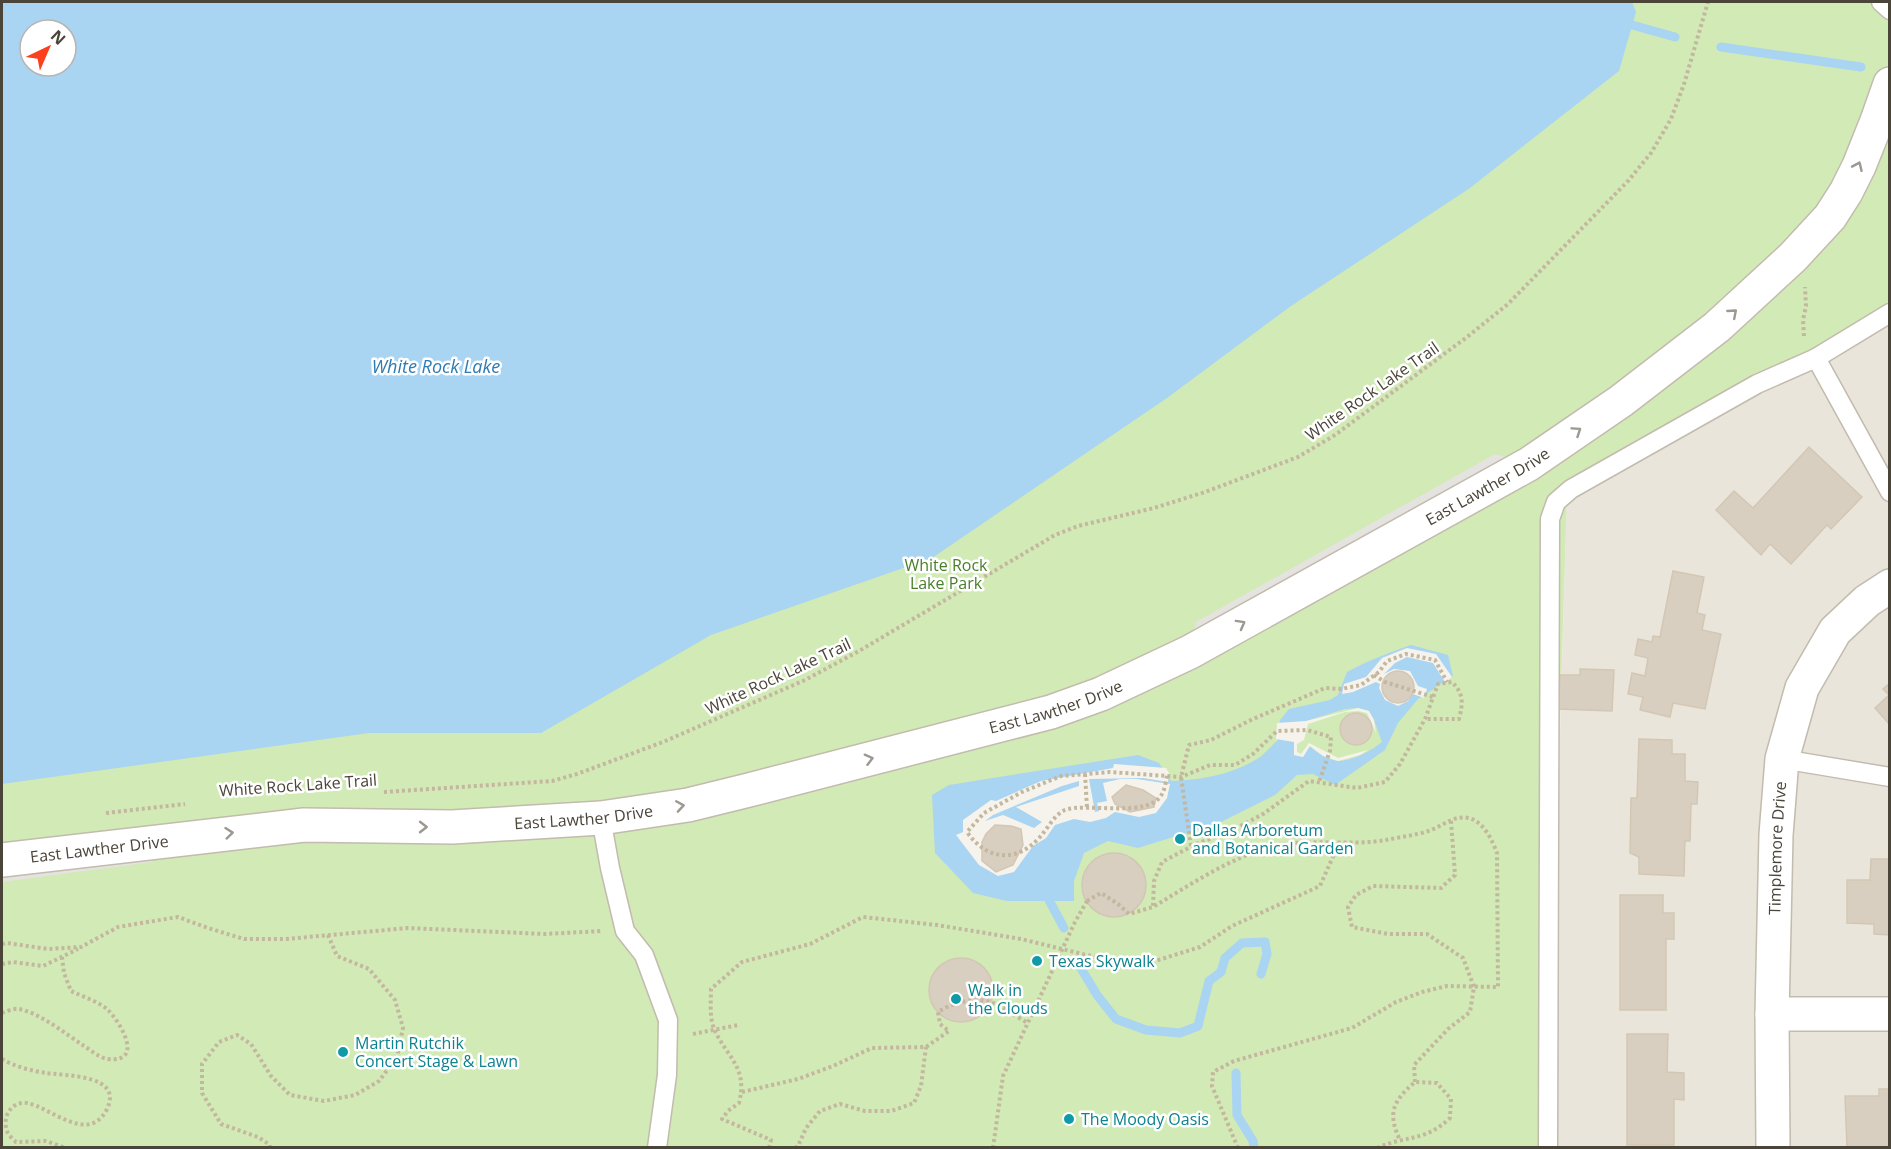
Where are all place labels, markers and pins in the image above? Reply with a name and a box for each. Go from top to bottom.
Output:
place label: Dallas Arboretum and Botanical Garden [1192,819,1353,859]
marker: Dallas Arboretum and Botanical Garden [1173,832,1187,846]
place label: Texas Skywalk [1049,950,1155,972]
marker: Texas Skywalk [1030,954,1044,968]
place label: Walk in the Clouds [968,979,1048,1019]
marker: Walk in the Clouds [949,992,963,1006]
place label: Martin Rutchik Concert Stage & Lawn [355,1032,518,1072]
marker: Martin Rutchik Concert Stage & Lawn [336,1045,350,1059]
place label: The Moody Oasis [1081,1108,1209,1130]
marker: The Moody Oasis [1062,1112,1076,1126]

